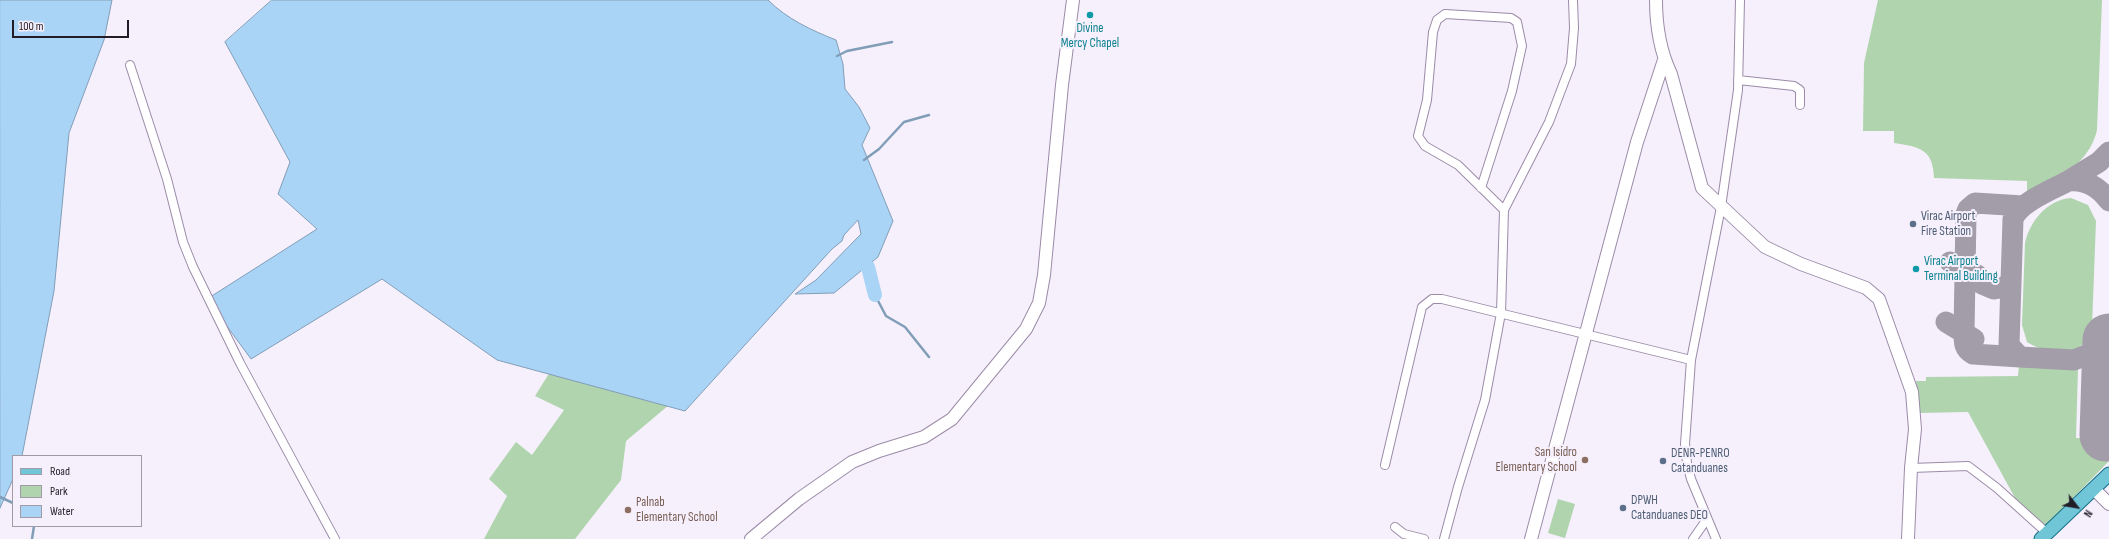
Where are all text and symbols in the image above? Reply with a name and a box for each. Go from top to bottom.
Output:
marker: Divine Mercy Chapel [1085,10,1095,20]
scale bar [14,12,131,38]
text: 100 m [19,19,44,34]
place label: Divine Mercy Chapel [1061,21,1119,52]
place label: Virac Airport Fire Station [1921,209,1975,240]
marker: Virac Airport Fire Station [1908,219,1918,229]
place label: Virac Airport Terminal Building [1924,254,1998,285]
marker: Virac Airport Terminal Building [1911,264,1921,274]
place label: San Isidro Elementary School [1495,445,1577,476]
place label: DENR-PENRO Catanduanes [1671,446,1730,477]
legend [12,455,142,527]
marker: San Isidro Elementary School [1580,455,1590,465]
marker: DENR-PENRO Catanduanes [1658,456,1668,466]
text: Road [50,464,70,479]
text: Park [50,484,68,499]
north arrow [2057,487,2097,527]
place label: DPWH Catanduanes DEO [1631,493,1708,524]
place label: Palnab Elementary School [636,495,718,526]
marker: DPWH Catanduanes DEO [1618,503,1628,513]
text: Water [50,504,74,519]
marker: Palnab Elementary School [623,505,633,515]
text: N [2081,508,2095,519]

